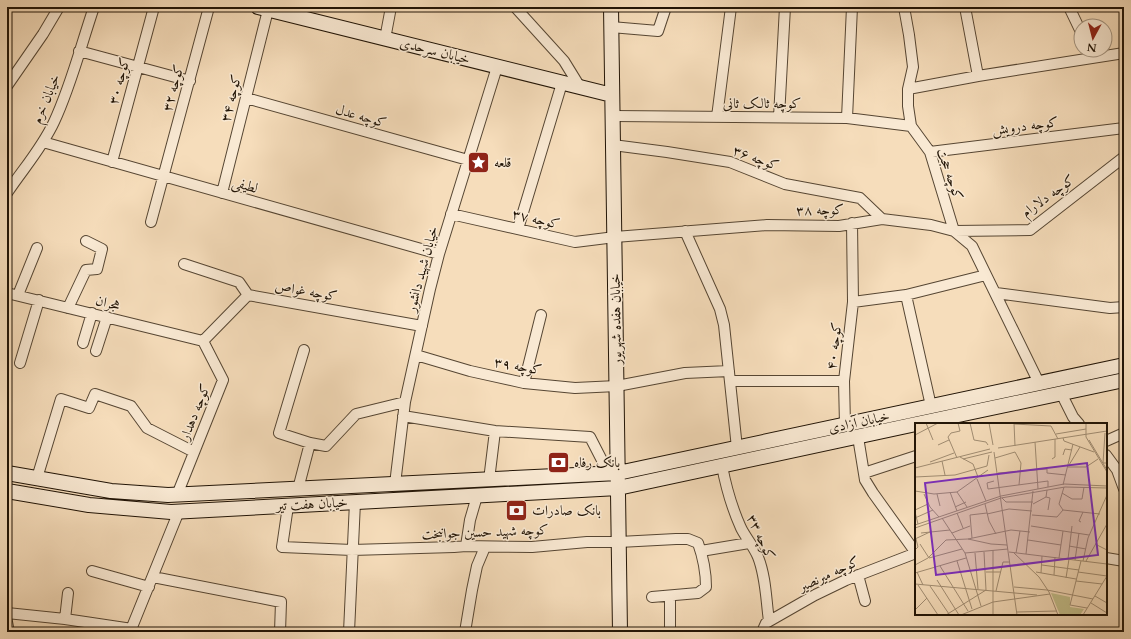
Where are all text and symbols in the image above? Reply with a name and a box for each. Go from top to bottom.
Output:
north arrow [1073,18,1113,58]
street label: خیابان سرحدی [398,33,472,69]
text: N [1086,39,1097,55]
street label: کوچه ۳۰ [104,55,134,107]
street label: کوچه ۳۲ [158,62,188,114]
street label: خیابان خرم [27,71,67,128]
street label: کوچه ۳۴ [216,72,246,124]
street label: کوچه ثالک ثانی [723,94,801,113]
street label: کوچه عدل [333,100,389,132]
street label: کوچه درویش [991,113,1059,139]
street label: کوچه ۳۶ [730,141,782,175]
street label: کوچه حجت [932,145,968,203]
place icon: قلعه [465,149,491,175]
place label: قلعه [494,153,511,172]
street label: کوچه دلارام [1017,170,1080,224]
street label: لطیفی [230,172,260,199]
street label: کوچه ۳۸ [796,200,844,220]
street label: کوچه ۳۷ [510,204,562,234]
street label: خیابان شهید دانشور [401,224,443,316]
street label: خیابان هفده شهریور [606,273,626,367]
street label: کوچه غواص [273,276,339,306]
street label: هجران [94,291,122,315]
street label: کوچه ۴۰ [822,321,846,371]
street label: کوچه ۳۹ [493,352,543,380]
street label: کوچه دهدار [174,381,215,445]
street label: خیابان آزادی [827,406,891,438]
inset map [915,423,1107,615]
bank icon: بانک رفاه [545,449,571,475]
place label: بانک رفاه [574,453,621,472]
street label: خیابان هفت تیر [274,493,348,515]
bank icon: بانک صادرات [503,497,529,523]
place label: بانک صادرات [532,501,601,520]
street label: کوچه ۳۳ [742,511,780,563]
street label: کوچه شهید حسین جوانبخت [421,520,549,544]
street label: کوچه میرنصیر [794,552,863,597]

